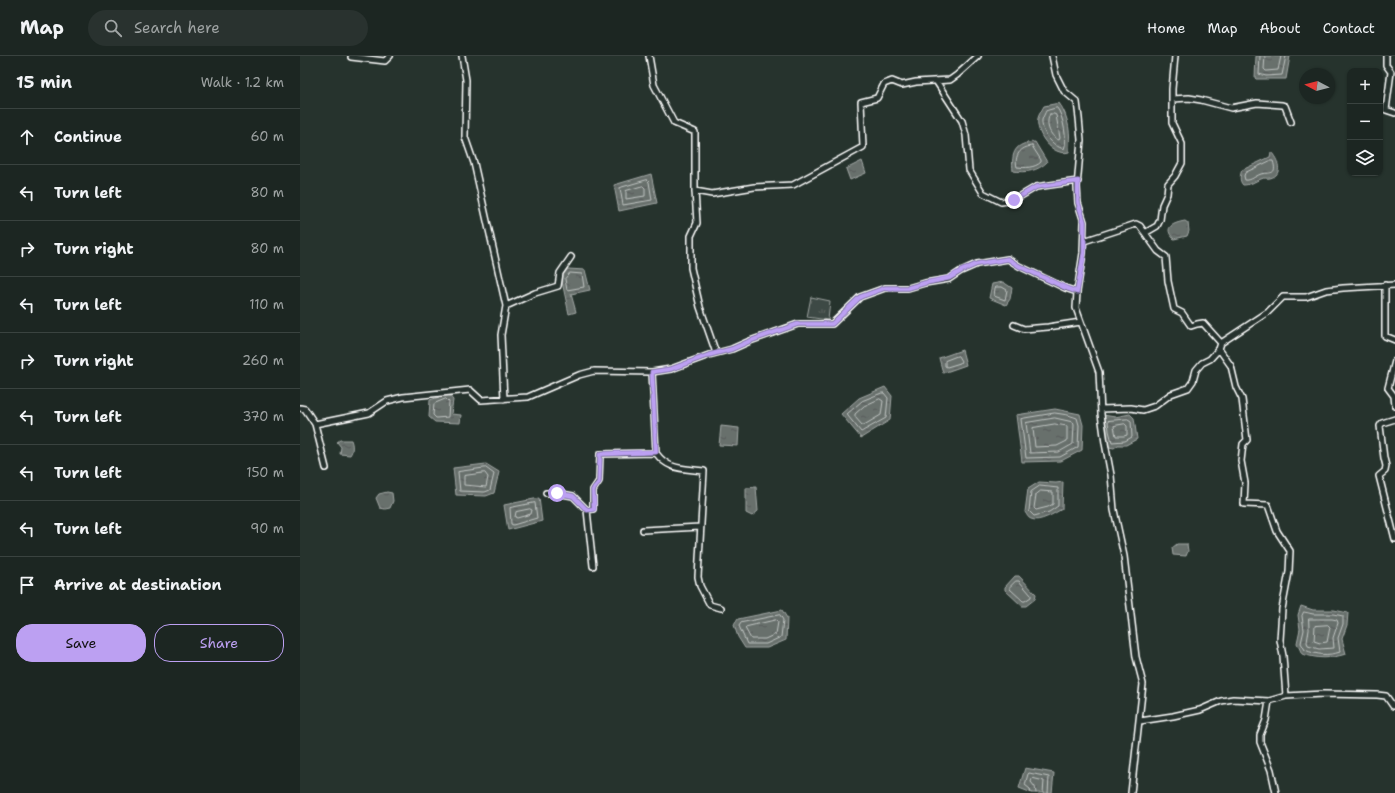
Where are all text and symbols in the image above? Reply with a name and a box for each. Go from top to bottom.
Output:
search box [88,10,368,46]
text: Map [20,15,64,40]
icon: search [102,17,124,39]
text: Search here [134,18,220,38]
text: Home [1147,19,1186,37]
text: Map [1208,19,1238,37]
text: About [1260,19,1301,37]
text: Contact [1323,19,1375,37]
north arrow [1299,68,1335,104]
map controls [1347,68,1383,176]
button: + [1347,68,1383,104]
text: 15 min [16,71,72,93]
text: Walk · 1.2 km [201,74,284,91]
button: − [1347,104,1383,140]
icon: ahead [16,126,38,148]
text: Continue [54,127,122,147]
text: 60 m [251,128,284,145]
button: layers [1347,140,1383,176]
icon: left [16,182,38,204]
text: Turn left [54,183,122,203]
text: 80 m [250,184,284,201]
route end [1005,191,1023,209]
icon: right [16,238,38,260]
text: Turn right [54,239,134,259]
text: 80 m [250,240,284,257]
icon: left [16,294,38,316]
text: Turn left [54,295,122,315]
text: 110 m [249,296,284,313]
icon: right [16,350,38,372]
text: Turn right [54,351,134,371]
text: 260 m [242,352,284,369]
icon: left [16,406,38,428]
text: Turn left [54,407,122,427]
text: 370 m [242,408,284,425]
icon: left [16,462,38,484]
text: Turn left [54,463,122,483]
text: 150 m [246,464,284,481]
route start [548,484,566,502]
icon: left [16,518,38,540]
text: Turn left [54,519,122,539]
text: 90 m [250,520,284,537]
icon: arrive [16,574,38,596]
text: Arrive at destination [54,575,222,595]
button: Save [16,624,146,662]
button: Share [154,624,284,662]

